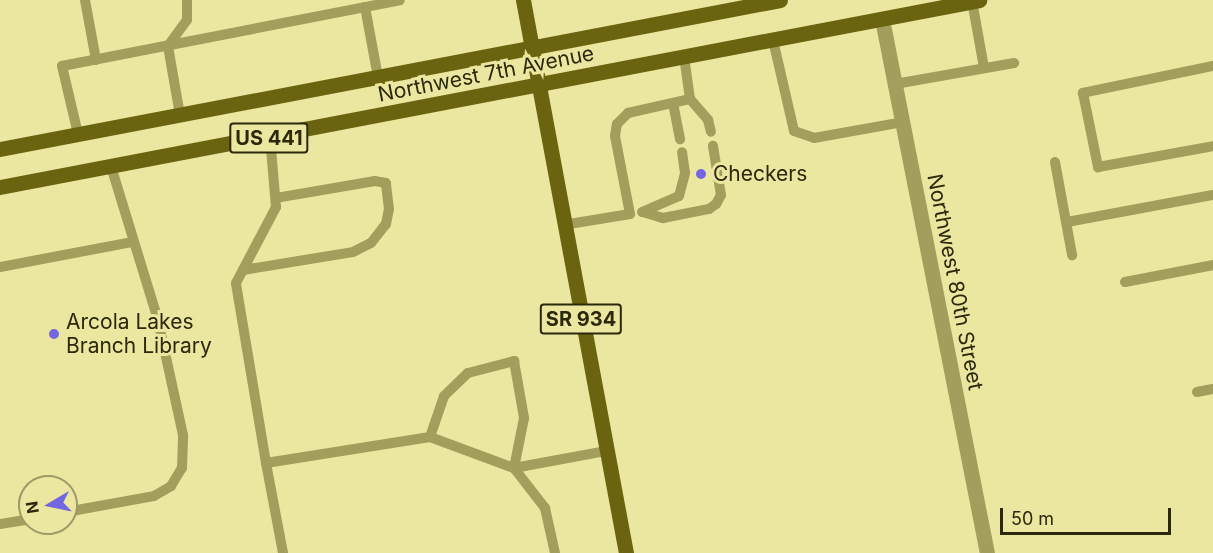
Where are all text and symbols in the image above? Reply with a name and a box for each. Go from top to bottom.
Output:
street label: Northwest 7th Avenue [376,41,596,107]
road number: US 441 [228,121,310,155]
place label: Checkers [713,161,807,187]
marker: Checkers [694,167,708,181]
street label: Northwest 80th Street [922,172,988,392]
road number: SR 934 [539,302,623,336]
place label: Arcola Lakes Branch Library [66,309,212,359]
marker: Arcola Lakes Branch Library [47,327,61,341]
north arrow [18,475,78,535]
scale bar [1003,496,1174,534]
text: N [21,500,43,515]
text: 50 m [1011,508,1054,529]

